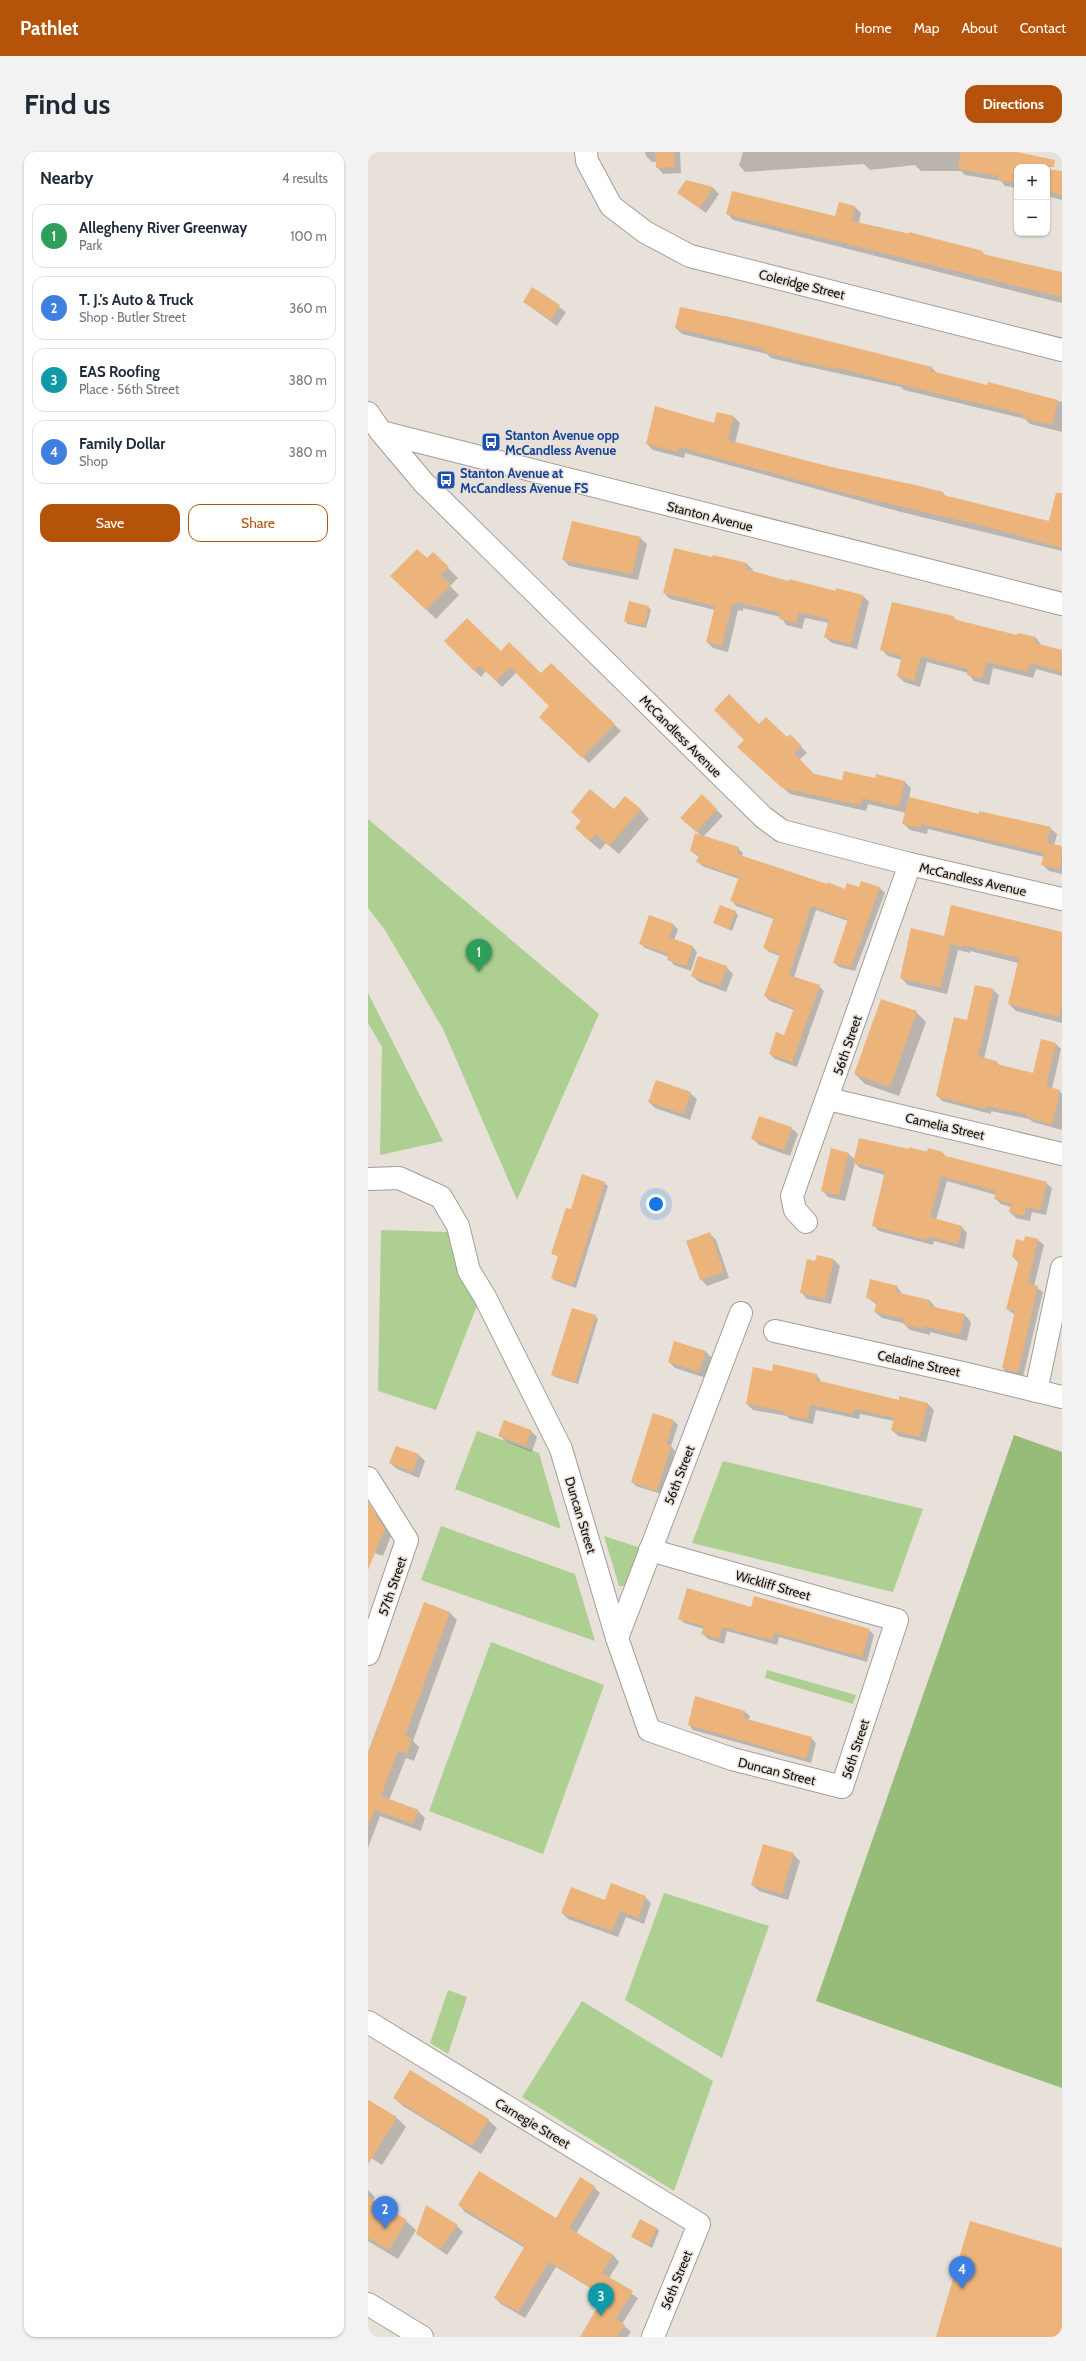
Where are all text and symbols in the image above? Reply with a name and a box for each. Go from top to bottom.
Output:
text: Pathlet [20,17,79,40]
text: Home [855,19,892,37]
text: Map [914,19,939,37]
text: About [961,19,998,37]
text: Contact [1020,19,1066,37]
button: Directions [965,85,1062,123]
text: Find us [24,87,110,121]
map controls [1014,164,1050,236]
button: + [1014,164,1050,200]
text: Nearby [40,168,93,188]
text: 4 results [282,170,328,186]
button: − [1014,200,1050,236]
text: Allegheny River Greenway [79,219,247,237]
text: 1 [52,228,56,244]
text: 100 m [290,228,327,244]
text: Park [79,237,102,253]
street label: Coleridge Street [757,266,847,303]
text: T. J.'s Auto & Truck [79,291,193,309]
text: 2 [51,300,57,316]
text: 360 m [289,300,327,316]
text: Shop · Butler Street [79,309,186,325]
text: EAS Roofing [79,363,160,381]
text: 3 [50,372,58,388]
text: 380 m [289,372,327,388]
text: Place · 56th Street [79,381,179,397]
place label: Stanton Avenue opp McCandless Avenue [505,427,620,458]
bus stop icon: Stanton Avenue opp McCandless Avenue [480,431,502,453]
text: Family Dollar [79,435,165,453]
text: 4 [50,444,58,460]
text: 380 m [289,444,327,460]
text: Shop [79,453,108,469]
place label: Stanton Avenue at McCandless Avenue FS [460,465,589,496]
bus stop icon: Stanton Avenue at McCandless Avenue FS [435,469,457,491]
street label: Stanton Avenue [665,498,755,534]
button: Save [40,504,180,542]
button: Share [188,504,328,542]
street label: McCandless Avenue [637,692,726,781]
street label: McCandless Avenue [918,859,1028,899]
pin: 1 [466,939,492,972]
street label: 56th Street [829,1012,865,1077]
street label: Camelia Street [904,1109,987,1143]
your location [646,1194,666,1214]
street label: Celadine Street [876,1346,962,1380]
street label: 56th Street [660,1443,698,1507]
street label: Duncan Street [562,1475,600,1556]
street label: 57th Street [374,1554,410,1618]
street label: Wickliff Street [734,1567,813,1604]
street label: 56th Street [838,1716,872,1781]
street label: Duncan Street [737,1754,818,1788]
street label: Carnegie Street [493,2094,574,2152]
pin: 2 [372,2196,398,2229]
street label: 56th Street [657,2248,695,2312]
pin: 4 [949,2256,975,2289]
pin: 3 [588,2283,614,2316]

